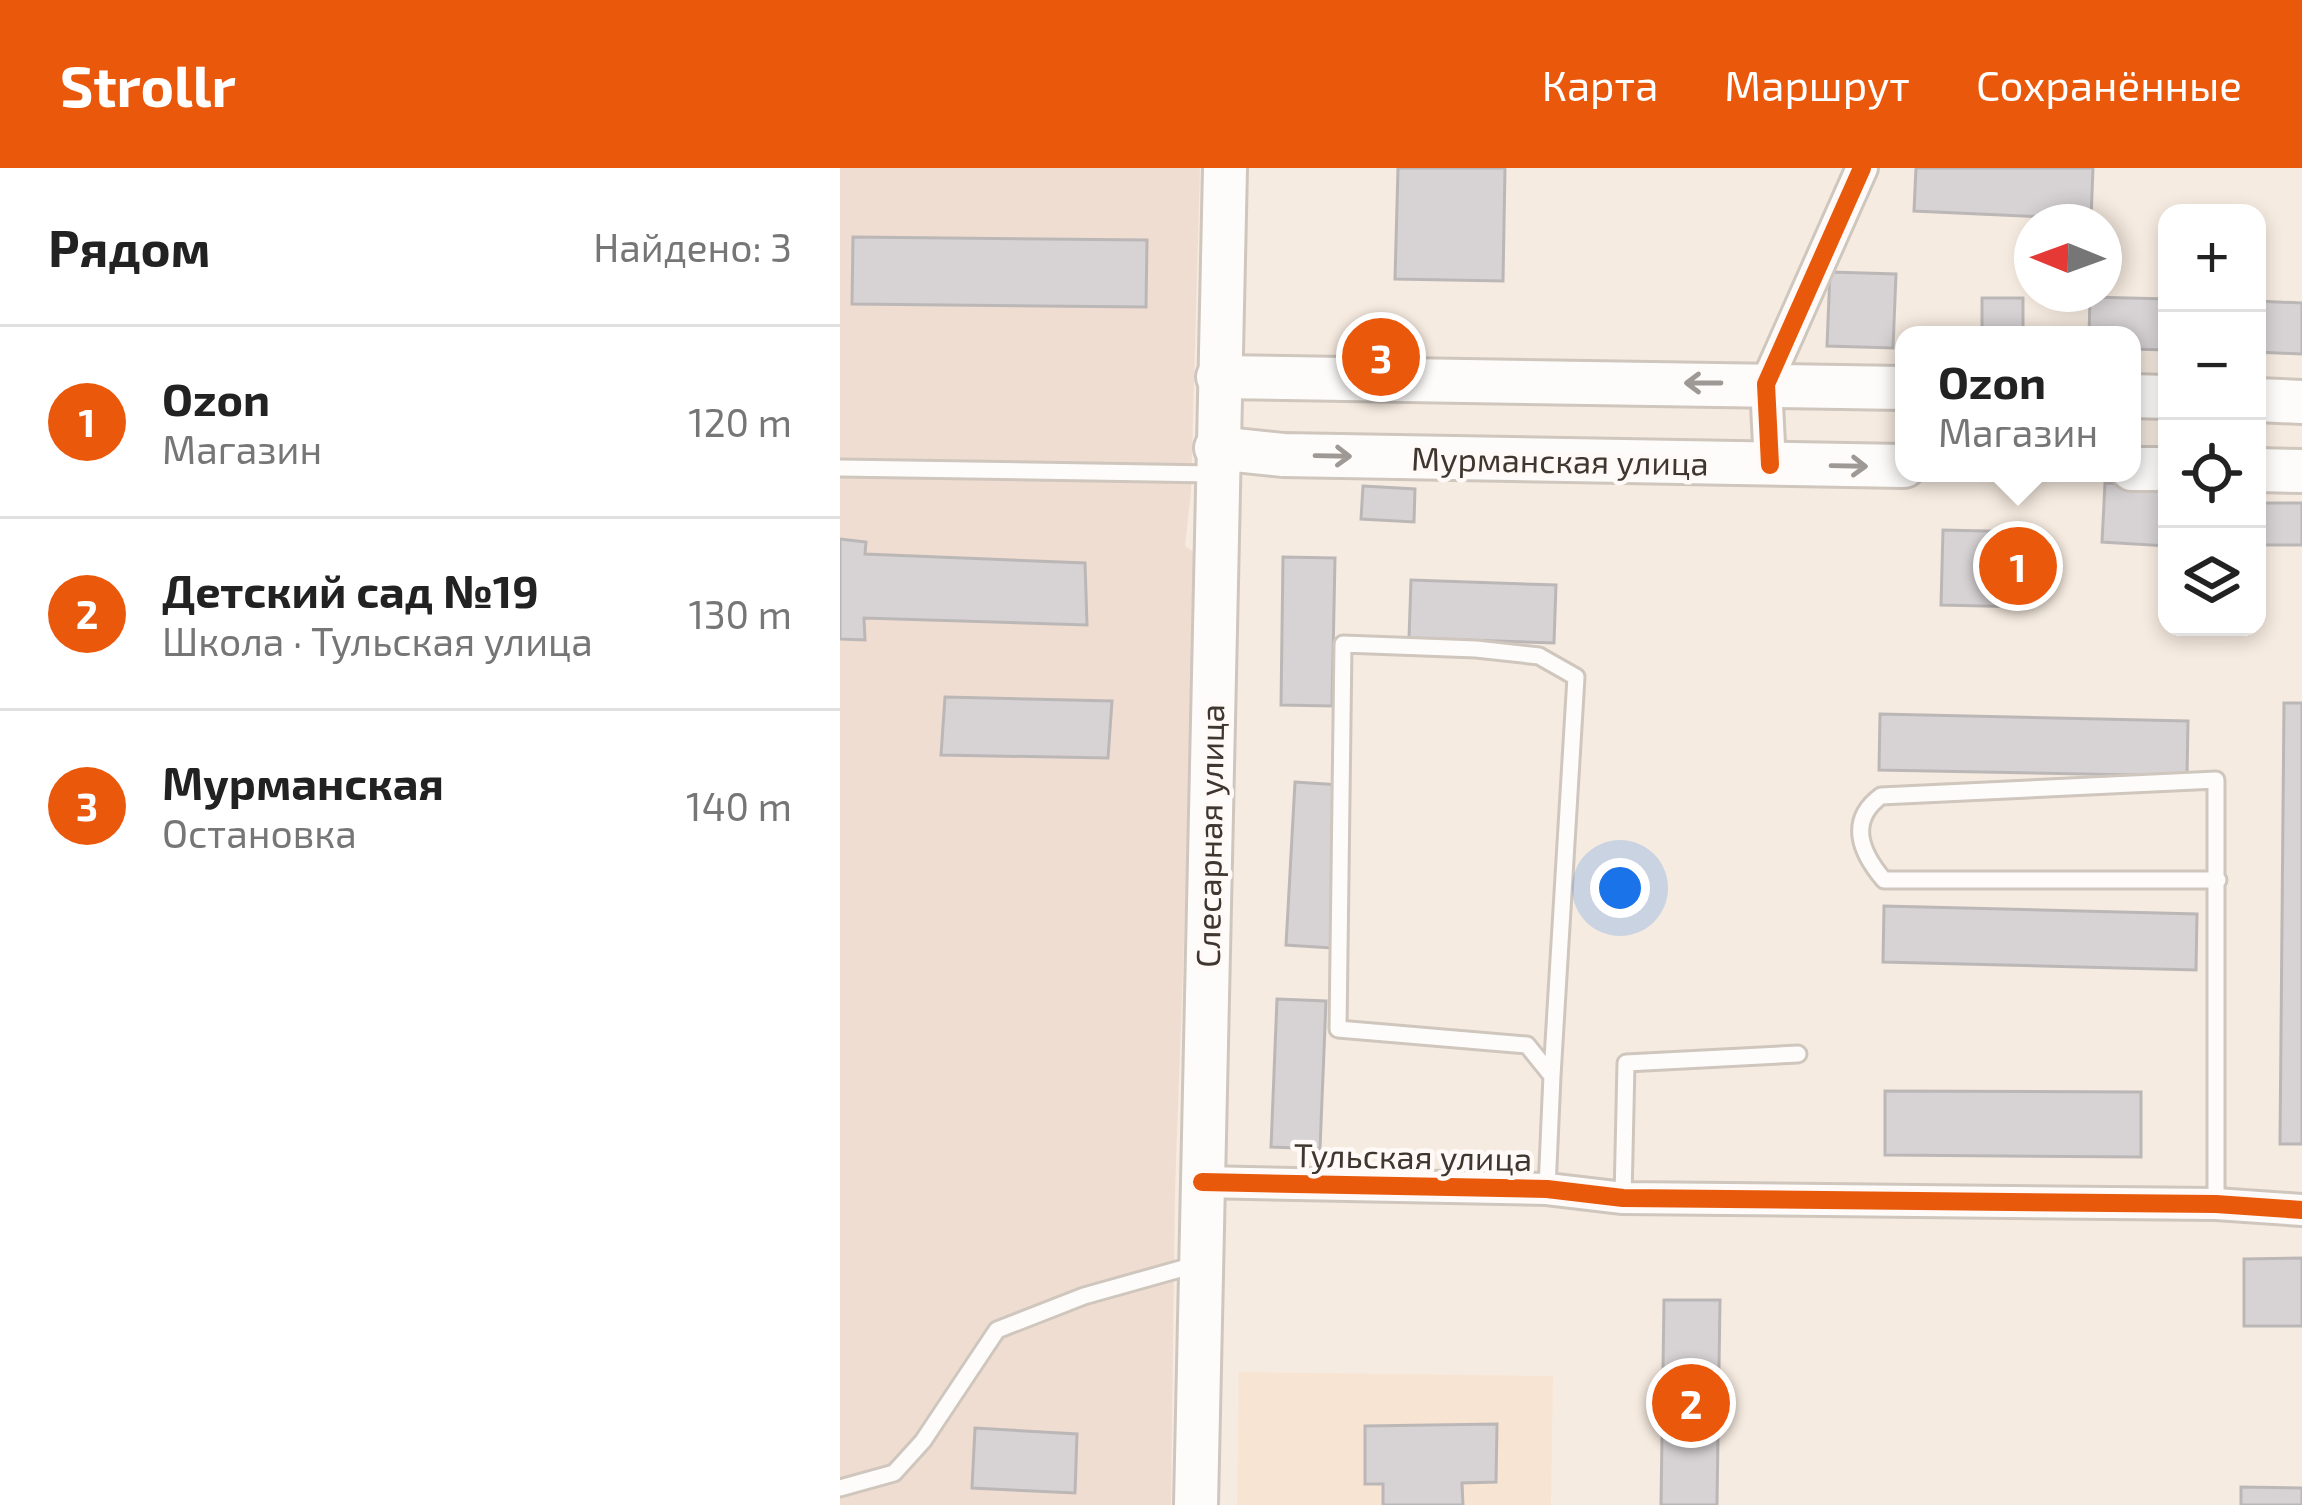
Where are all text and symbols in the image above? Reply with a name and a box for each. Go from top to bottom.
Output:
text: Strollr [60,50,236,118]
text: Карта [1542,59,1658,109]
text: Маршрут [1724,59,1910,109]
text: Сохранённые [1976,59,2242,109]
north arrow [2014,204,2122,312]
map controls [2158,204,2266,636]
button: + [2158,204,2266,312]
text: Рядом [48,216,211,277]
text: Найдено: 3 [593,223,792,270]
pin: 3 [1342,312,1420,402]
button: − [2158,312,2266,420]
popup [1895,326,2141,482]
text: Ozon [1938,354,2046,408]
text: Ozon [162,371,270,425]
one-way arrow [1684,372,1723,394]
text: 1 [79,398,95,445]
text: 120 m [688,398,792,445]
text: Магазин [1938,408,2098,455]
button: locate [2158,420,2266,528]
text: Магазин [162,425,322,472]
street label: Мурманская улица [1411,437,1709,484]
one-way arrow [1313,444,1352,467]
one-way arrow [1829,454,1868,477]
pin: 1 [1979,521,2057,611]
button: layers [2158,528,2266,636]
text: Детский сад №19 [162,563,539,617]
text: 2 [76,590,98,637]
text: 130 m [688,590,792,637]
text: Школа · Тульская улица [162,617,593,664]
street label: Слесарная улица [1187,704,1232,968]
text: Мурманская [162,755,444,809]
text: 3 [76,782,98,829]
text: 140 m [686,782,792,829]
text: Остановка [162,809,357,856]
your location [1590,858,1650,918]
street label: Тульская улица [1293,1134,1533,1179]
pin: 2 [1652,1358,1730,1448]

